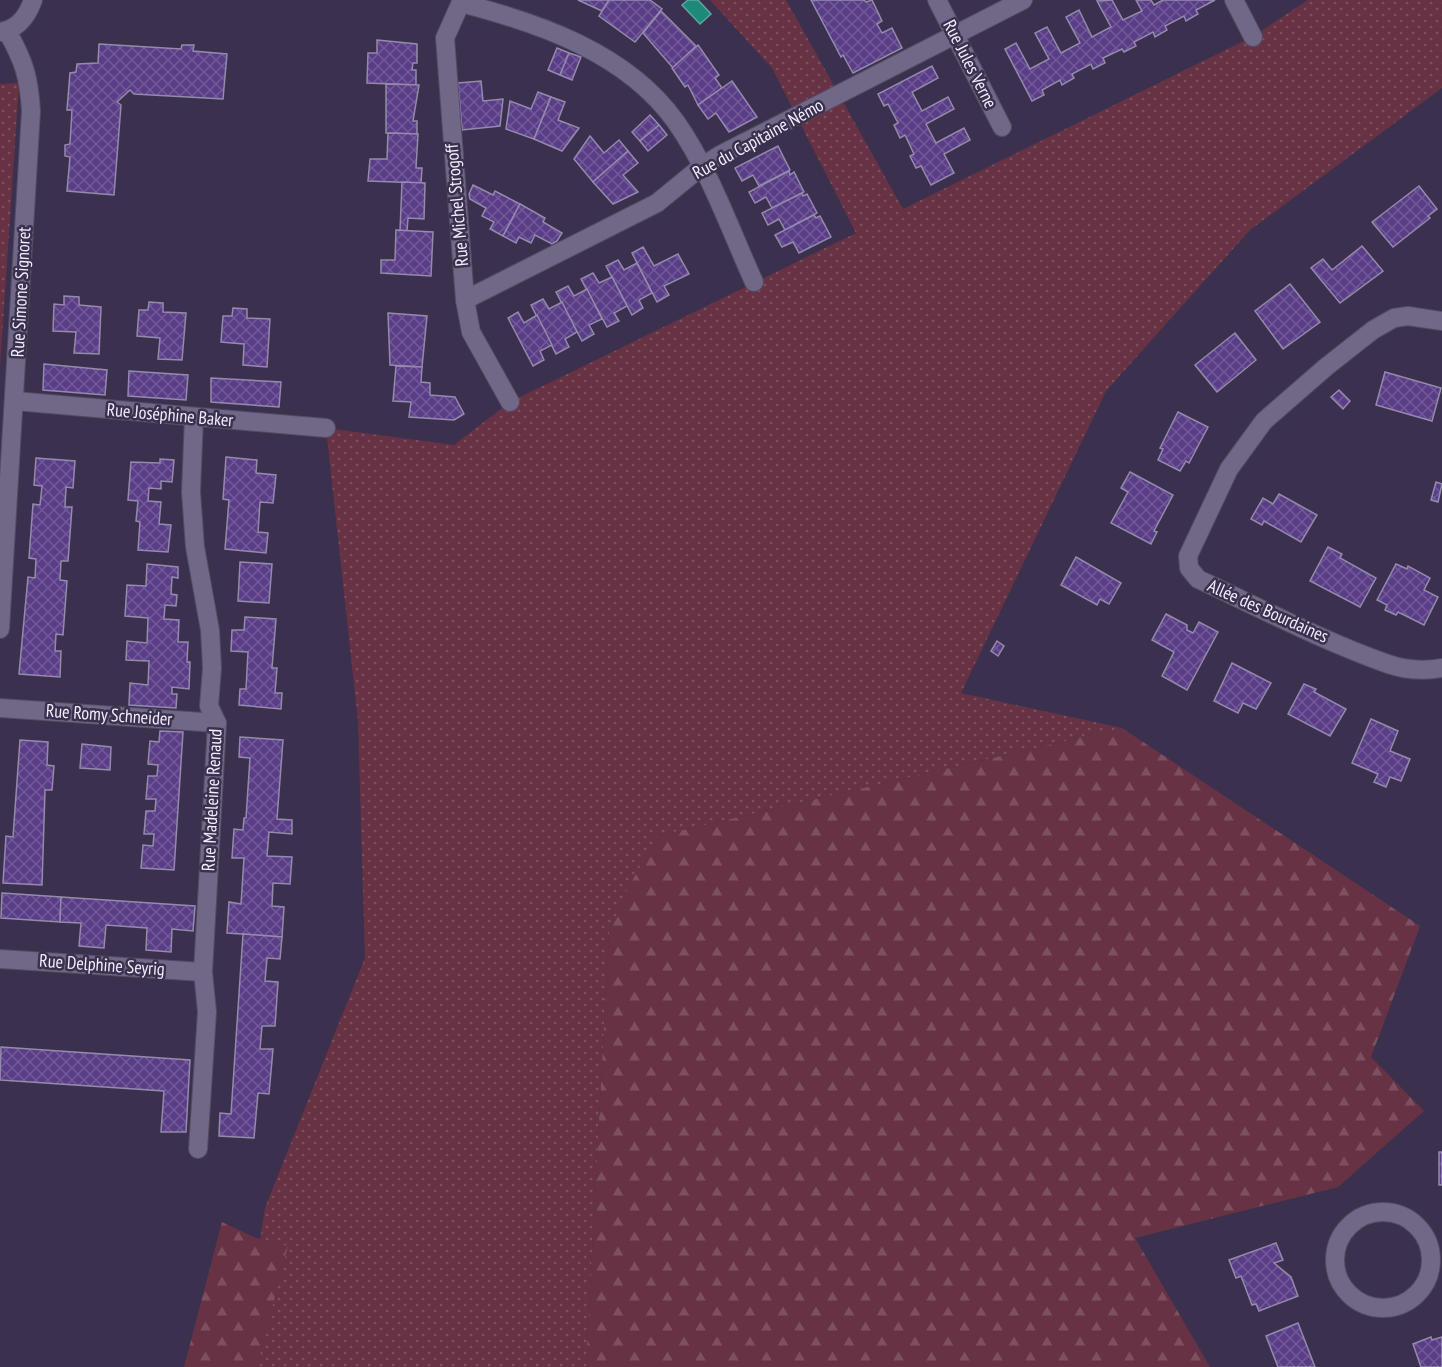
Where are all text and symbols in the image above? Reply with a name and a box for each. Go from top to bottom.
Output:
street label: Rue Jules Verne [938,16,1003,112]
street label: Rue du Capitaine Némo [688,93,827,184]
street label: Rue Michel Strogoff [440,141,473,267]
street label: Rue Simone Signoret [6,226,35,358]
street label: Rue Joséphine Baker [106,398,234,431]
street label: Allée des Bourdaines [1204,574,1332,647]
street label: Rue Romy Schneider [45,699,173,730]
street label: Rue Madeleine Renaud [196,728,227,872]
street label: Rue Delphine Seyrig [38,949,166,980]

